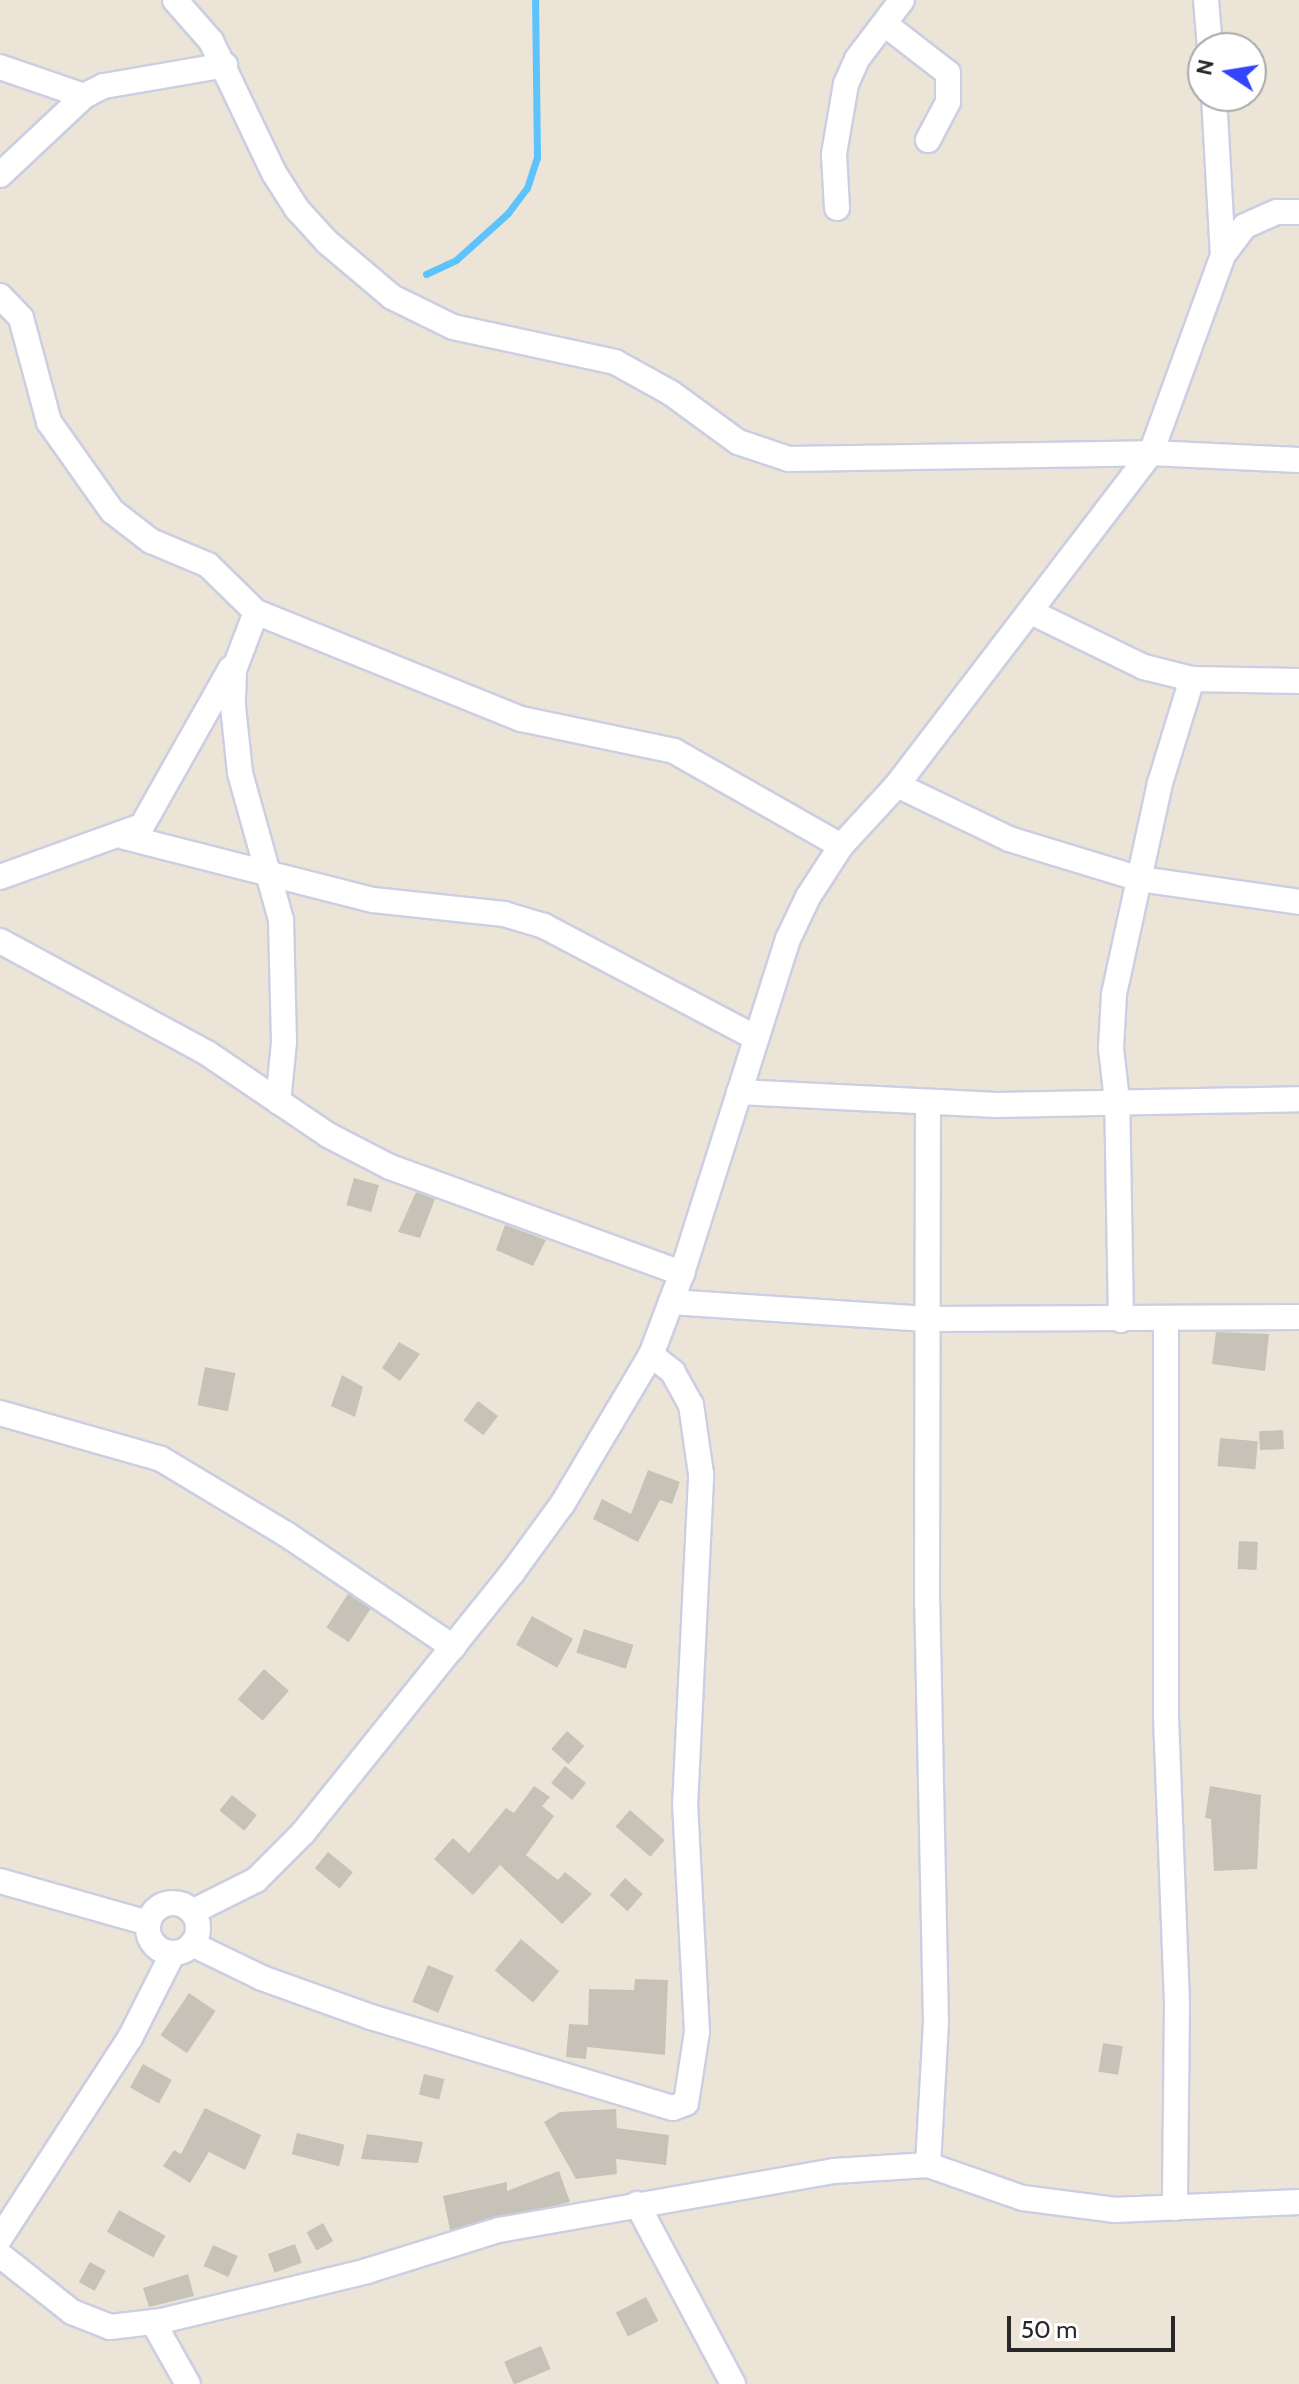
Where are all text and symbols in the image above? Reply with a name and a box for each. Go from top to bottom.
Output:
north arrow [1187,32,1267,112]
text: N [1190,57,1220,78]
scale bar [1011,2300,1179,2350]
text: 50 m [1021,2315,1077,2344]

